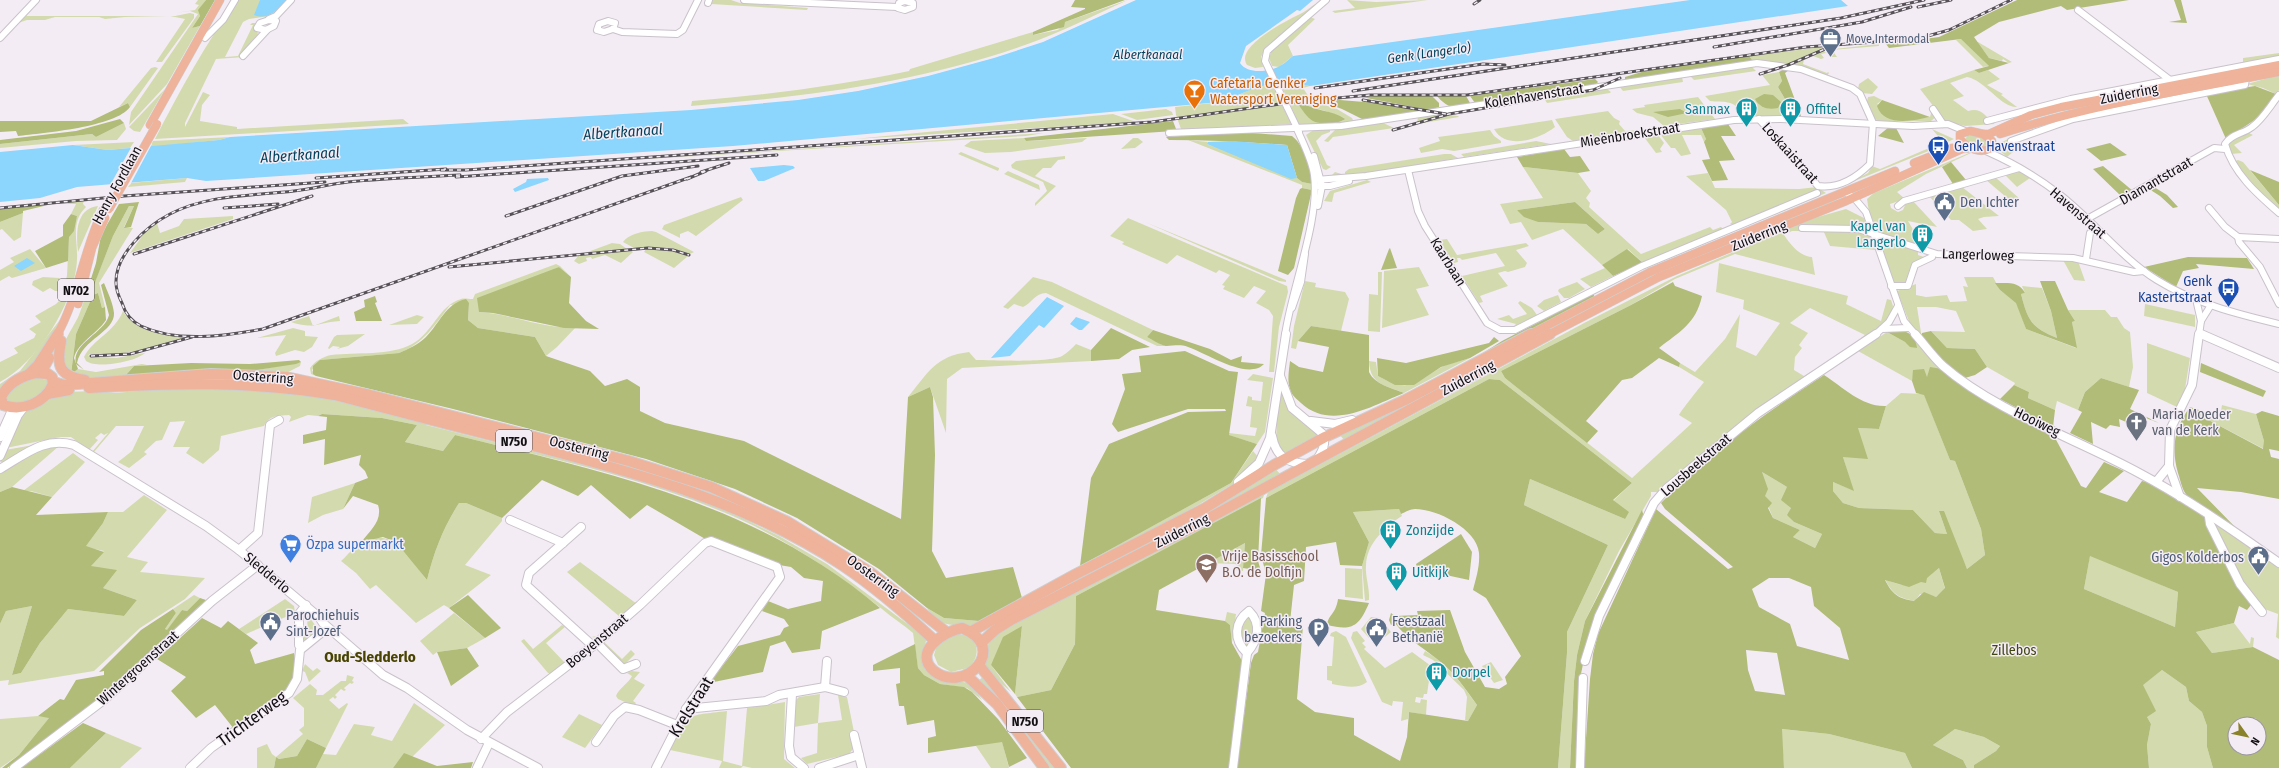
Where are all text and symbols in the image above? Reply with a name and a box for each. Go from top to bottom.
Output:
office icon: Move Intermodal [1818,26,1844,59]
place label: Move Intermodal [1846,32,1929,46]
water label: Genk (Langerlo) [1386,40,1472,66]
water label: Albertkanaal [1113,47,1183,62]
place label: Cafetaria Genker Watersport Vereniging [1210,75,1337,108]
bar icon: Cafetaria Genker Watersport Vereniging [1181,78,1207,111]
street label: Kolenhavenstraat [1483,80,1585,112]
street label: Zuiderring [2098,80,2160,108]
building icon: Sanmax [1733,96,1759,129]
building icon: Offitel [1777,96,1803,129]
place label: Sanmax [1685,101,1731,118]
place label: Offitel [1806,101,1842,118]
street label: Mieënbroekstraat [1579,119,1681,151]
street label: Loskaaistraat [1758,119,1822,187]
water label: Albertkanaal [582,120,663,144]
bus stop icon: Genk Havenstraat [1925,133,1951,166]
place label: Genk Havenstraat [1954,138,2055,155]
street label: Henry Fordlaan [89,143,145,227]
water label: Albertkanaal [259,143,340,167]
street label: Diamantstraat [2117,153,2196,209]
street label: Havenstraat [2046,184,2110,242]
public building icon: Den Ichter [1931,189,1957,222]
place label: Den Ichter [1960,194,2019,211]
street label: Zuiderring [1729,217,1790,255]
place label: Kapel van Langerlo [1850,218,1906,251]
building icon: Kapel van Langerlo [1909,221,1935,254]
street label: Kaarbaan [1426,235,1470,289]
street label: Langerloweg [1942,245,2015,265]
place label: Genk Kastertstraat [2138,273,2212,306]
bus stop icon: Genk Kastertstraat [2215,276,2241,309]
road number: N702 [58,279,94,301]
street label: Zuiderring [1438,356,1498,399]
street label: Oosterring [232,366,294,388]
street label: Hooiweg [2011,404,2063,441]
place label: Maria Moeder van de Kerk [2152,406,2231,439]
church icon: Maria Moeder van de Kerk [2124,409,2150,442]
road number: N750 [496,430,532,452]
street label: Lousbeekstraat [1657,430,1735,500]
street label: Oosterring [548,432,611,464]
street label: Zuiderring [1152,510,1212,552]
building icon: Zonzijde [1378,517,1404,550]
place label: Zonzijde [1406,522,1454,539]
supermarket icon: Özpa supermarkt [278,531,304,564]
place label: Özpa supermarkt [306,535,404,553]
public building icon: Gigos Kolderbos [2246,544,2272,577]
place label: Vrije Basisschool B.O. de Dolfijn [1222,548,1319,581]
street label: Sledderlo [240,549,294,597]
place label: Gigos Kolderbos [2151,549,2244,566]
street label: Oosterring [843,551,903,601]
school or university icon: Vrije Basisschool B.O. de Dolfijn [1194,551,1220,584]
building icon: Uitkijk [1384,559,1410,592]
place label: Uitkijk [1412,564,1449,581]
place label: Parochiehuis Sint-Jozef [286,607,359,640]
public building icon: Parochiehuis Sint-Jozef [257,610,283,643]
street label: Boeyenstraat [563,610,632,672]
place label: Parking bezoekers [1244,613,1302,646]
place label: Feestzaal Bethanië [1392,613,1445,646]
parking icon: Parking bezoekers [1305,616,1331,649]
public building icon: Feestzaal Bethanië [1363,616,1389,649]
street label: Wintergroenstraat [94,627,182,709]
park label: Zillebos [1991,642,2037,659]
district label: Oud-Sledderlo [324,648,416,666]
building icon: Dorpel [1423,659,1449,692]
place label: Dorpel [1452,664,1491,681]
street label: Krelstraat [664,672,718,741]
street label: Trichterweg [213,687,291,751]
road number: N750 [1007,710,1043,732]
north arrow [2227,716,2267,756]
text: N [2248,735,2262,747]

